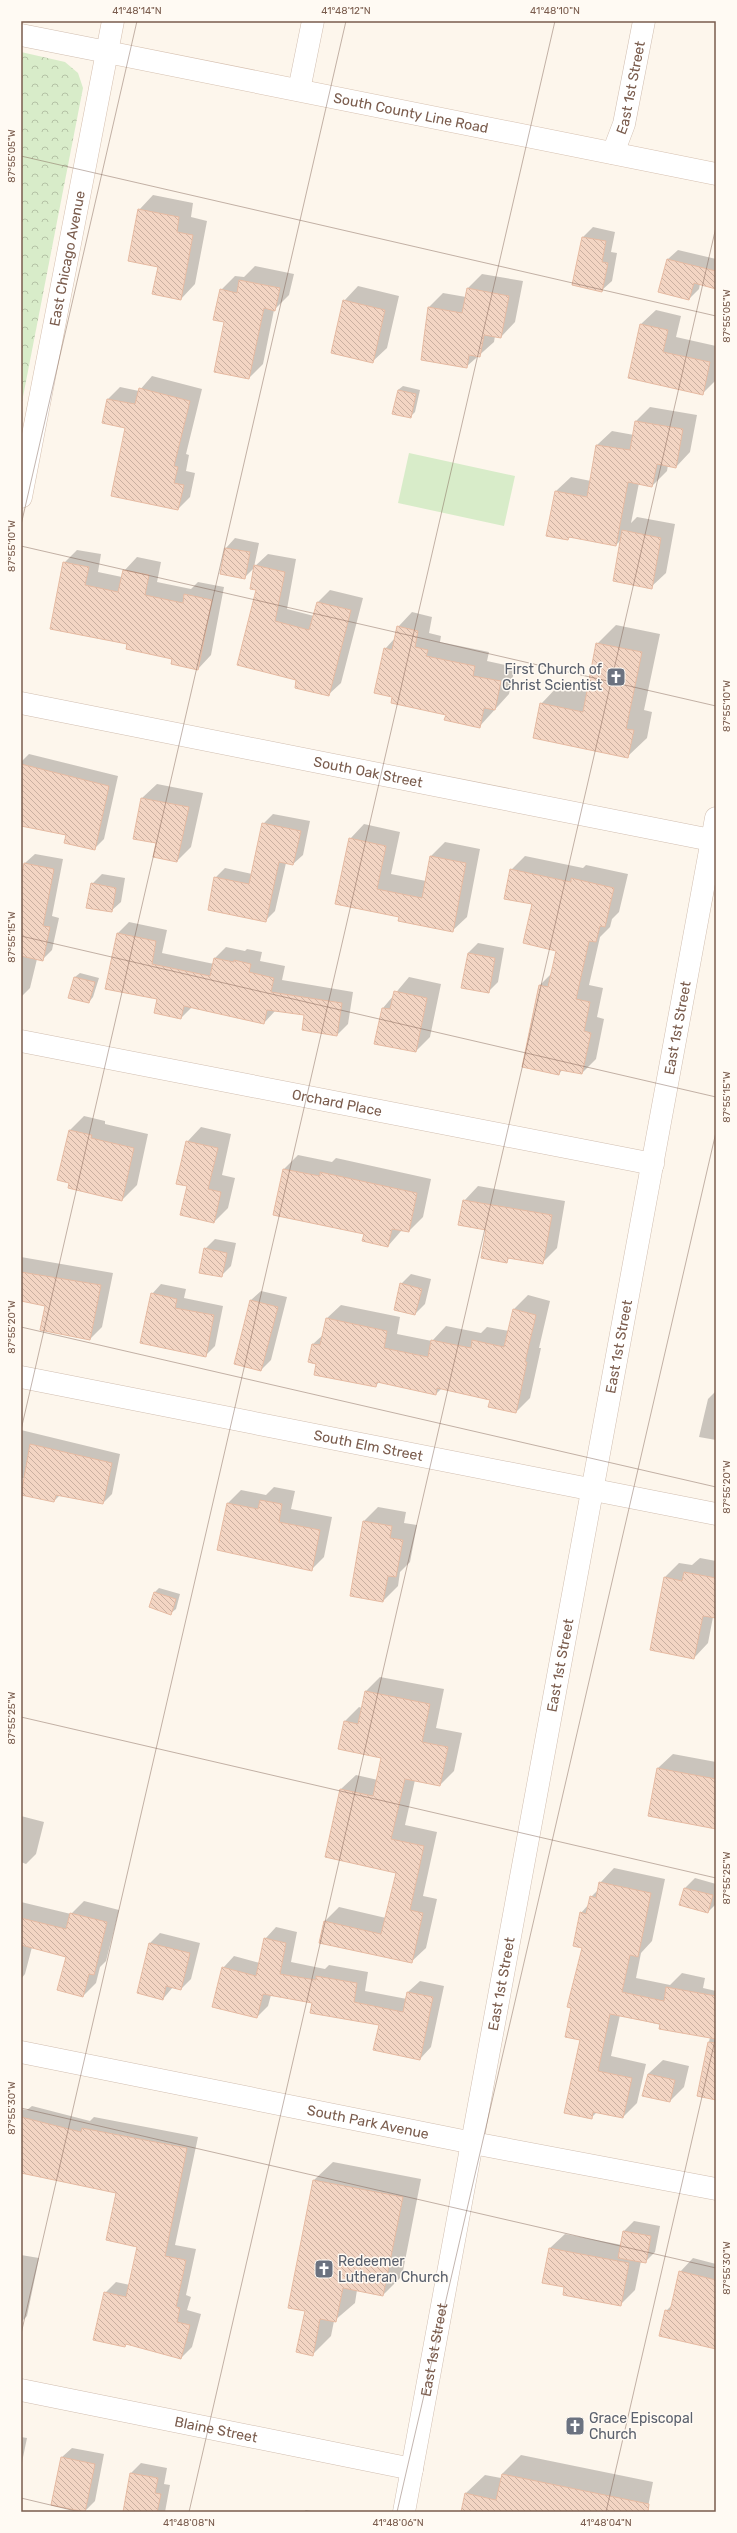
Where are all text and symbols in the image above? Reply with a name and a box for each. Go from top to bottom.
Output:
text: 41°48'14"N [112,5,162,17]
text: 41°48'12"N [321,5,371,17]
text: 41°48'10"N [530,5,580,17]
street label: East 1st Street [612,39,649,137]
street label: South County Line Road [332,89,490,137]
text: 87°55'05"W [6,129,18,183]
street label: East Chicago Avenue [46,189,89,328]
text: 87°55'05"W [721,289,733,343]
text: 87°55'10"W [6,520,18,572]
place label: First Church of Christ Scientist [502,661,603,694]
church icon: First Church of Christ Scientist [605,666,627,688]
text: 87°55'10"W [721,680,733,732]
street label: South Oak Street [312,753,425,791]
text: 87°55'15"W [6,911,18,963]
street label: East 1st Street [660,979,694,1076]
text: 87°55'15"W [721,1071,733,1123]
street label: Orchard Place [291,1085,384,1120]
street label: East 1st Street [602,1298,636,1395]
text: 87°55'20"W [6,1300,18,1354]
street label: South Elm Street [312,1426,425,1465]
text: 87°55'20"W [721,1460,733,1514]
street label: East 1st Street [543,1617,577,1713]
text: 87°55'25"W [6,1692,18,1745]
text: 87°55'25"W [721,1852,733,1905]
street label: East 1st Street [484,1935,518,2032]
text: 87°55'30"W [6,2081,18,2135]
street label: South Park Avenue [306,2101,431,2142]
text: 87°55'30"W [721,2241,733,2295]
place label: Redeemer Lutheran Church [338,2253,449,2286]
church icon: Redeemer Lutheran Church [313,2258,335,2280]
street label: East 1st Street [417,2301,451,2398]
place label: Grace Episcopal Church [589,2410,693,2443]
street label: Blaine Street [173,2413,259,2446]
church icon: Grace Episcopal Church [564,2415,586,2437]
text: 41°48'08"N [163,2517,215,2529]
text: 41°48'06"N [372,2517,424,2529]
text: 41°48'04"N [580,2517,632,2529]

